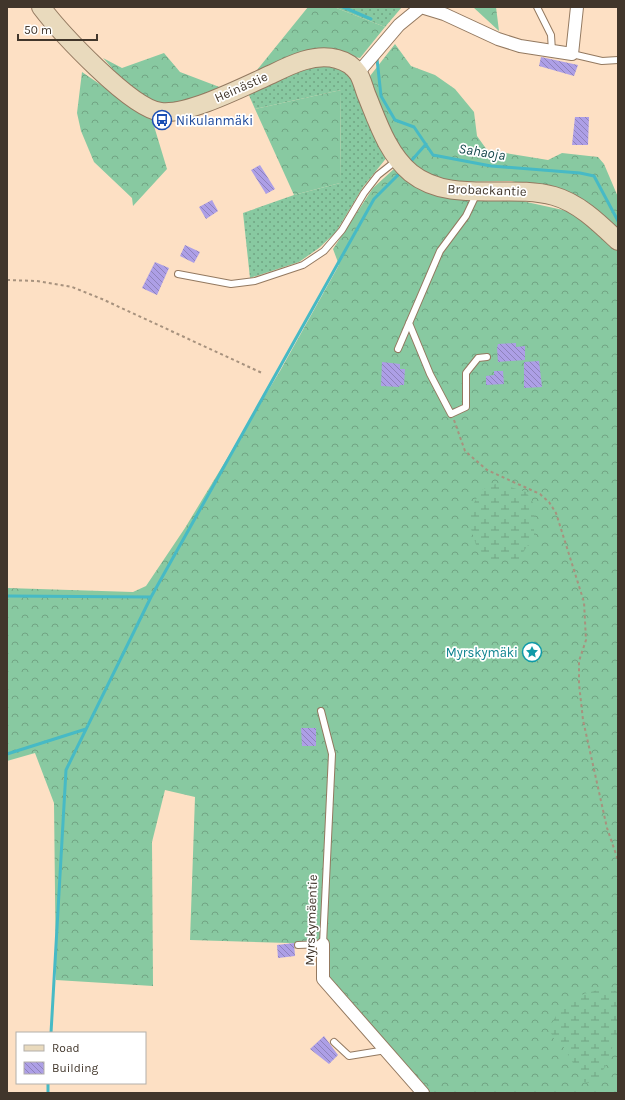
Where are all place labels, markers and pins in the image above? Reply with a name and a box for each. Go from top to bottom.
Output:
bus stop icon: Nikulanmäki [151,109,173,131]
place label: Nikulanmäki [176,113,253,128]
place icon: Myrskymäki [521,641,543,663]
place label: Myrskymäki [446,645,518,660]

